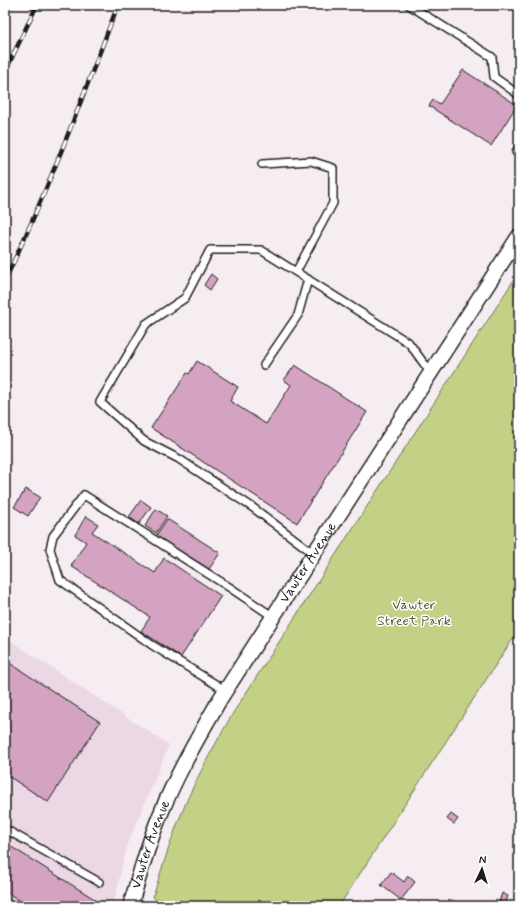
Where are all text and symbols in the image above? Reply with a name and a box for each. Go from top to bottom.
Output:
street label: Vawter Avenue [275,518,341,606]
park label: Vawter Street Park [377,596,451,630]
street label: Vawter Avenue [127,797,175,891]
north arrow [462,849,502,889]
text: N [478,853,487,867]

